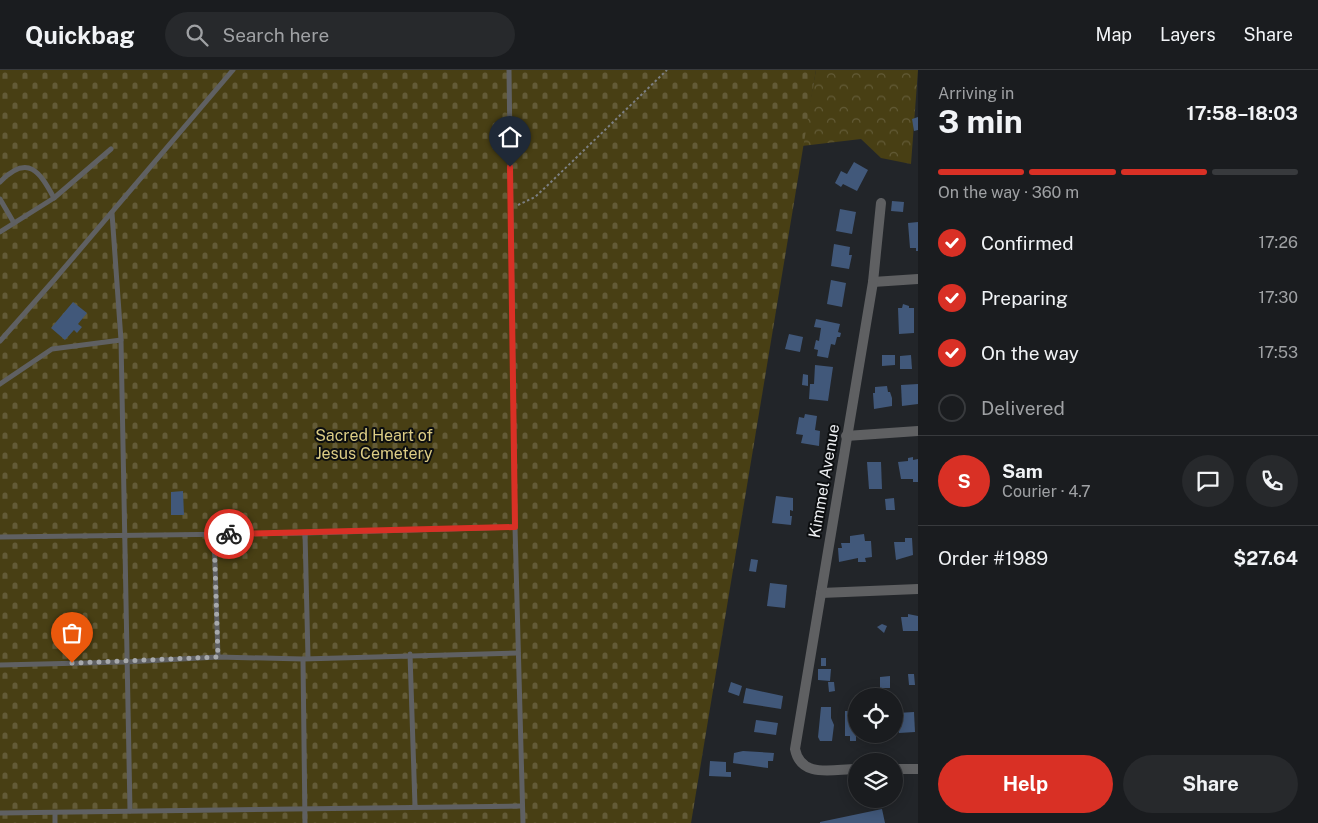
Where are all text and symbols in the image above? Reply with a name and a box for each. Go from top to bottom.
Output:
search box [165,12,515,57]
text: Quickbag [25,21,135,49]
icon: search [183,21,211,49]
text: Search here [223,24,329,46]
text: Map [1096,24,1132,45]
text: Layers [1160,24,1216,45]
text: Share [1244,24,1293,45]
text: Arriving in [938,84,1014,103]
text: 17:58–18:03 [1187,102,1298,124]
text: 3 min [938,103,1023,140]
pin [489,116,531,167]
icon: home [496,123,524,151]
text: On the way · 360 m [938,183,1079,202]
icon: check [938,229,966,257]
text: Confirmed [981,232,1074,254]
text: 17:26 [1258,233,1298,252]
icon: check [938,284,966,312]
text: Preparing [981,287,1068,309]
text: 17:30 [1259,288,1298,307]
icon: check [938,339,966,367]
text: On the way [981,342,1079,364]
text: 17:53 [1258,343,1298,362]
text: Delivered [981,397,1065,419]
street label: Kimmel Avenue [805,423,843,539]
park label: Sacred Heart of Jesus Cemetery [315,426,433,463]
button: chat [1182,455,1234,507]
button: phone [1246,455,1298,507]
text: Sam [1002,460,1043,482]
text: S [957,470,971,492]
text: Courier · 4.7 [1002,482,1091,501]
courier [204,509,254,559]
icon: bike [215,520,243,548]
text: Order #1989 [938,547,1048,569]
text: $27.64 [1233,547,1298,569]
pin [51,612,93,663]
icon: bag [58,619,86,647]
map controls [848,688,903,808]
button: locate [848,688,903,743]
button: layers [848,753,903,808]
button: Help [938,755,1113,813]
button: Share [1123,755,1298,813]

